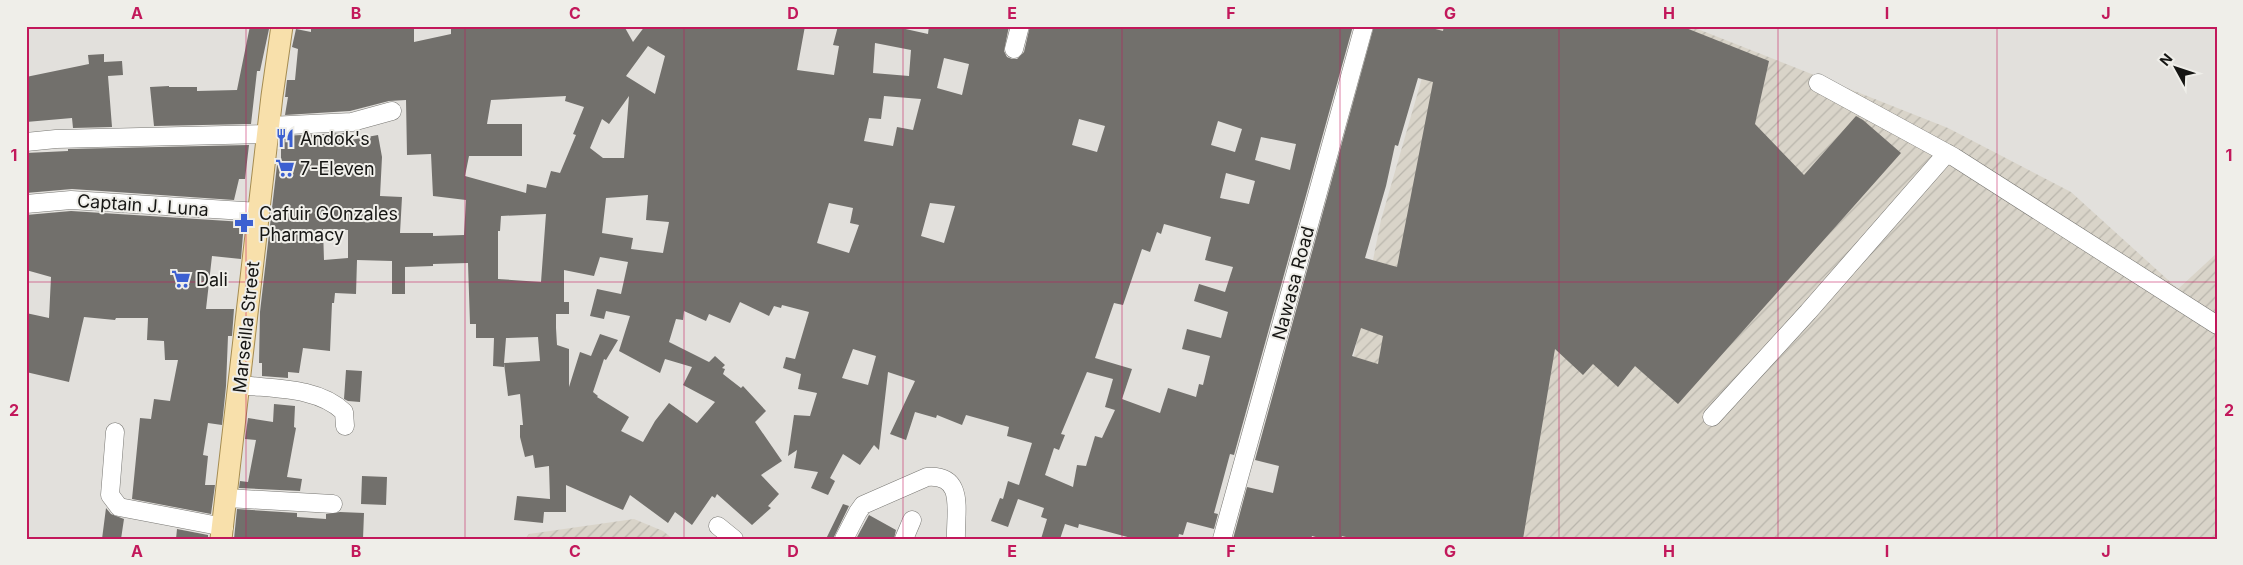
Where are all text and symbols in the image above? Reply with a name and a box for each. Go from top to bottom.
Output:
text: A [131,3,143,23]
text: B [351,3,361,23]
text: C [569,3,581,23]
text: D [787,3,799,23]
text: E [1007,3,1017,23]
text: F [1226,3,1236,23]
text: G [1444,3,1456,23]
text: H [1663,3,1675,23]
text: I [1885,3,1889,23]
text: J [2101,3,2111,23]
north arrow [2150,42,2200,92]
text: N [2156,50,2176,69]
restaurant icon: Andok's [274,127,296,149]
place label: Andok's [300,128,370,149]
text: 1 [11,145,17,165]
text: 1 [2226,145,2232,165]
supermarket icon: 7-Eleven [274,157,296,179]
place label: 7-Eleven [300,158,375,179]
street label: Captain J. Luna [76,190,210,220]
place label: Cafuir GOnzales Pharmacy [259,203,398,245]
pharmacy icon: Cafuir GOnzales Pharmacy [233,212,255,234]
street label: Nawasa Road [1268,224,1318,342]
street label: Marseilla Street [229,260,263,394]
supermarket icon: Dali [170,268,192,290]
place label: Dali [196,269,228,290]
text: 2 [9,400,19,420]
text: 2 [2224,400,2234,420]
text: A [131,541,143,561]
text: B [351,541,361,561]
text: C [569,541,581,561]
text: D [787,541,799,561]
text: E [1007,541,1017,561]
text: F [1226,541,1236,561]
text: G [1444,541,1456,561]
text: H [1663,541,1675,561]
text: I [1885,541,1889,561]
text: J [2101,541,2111,561]

